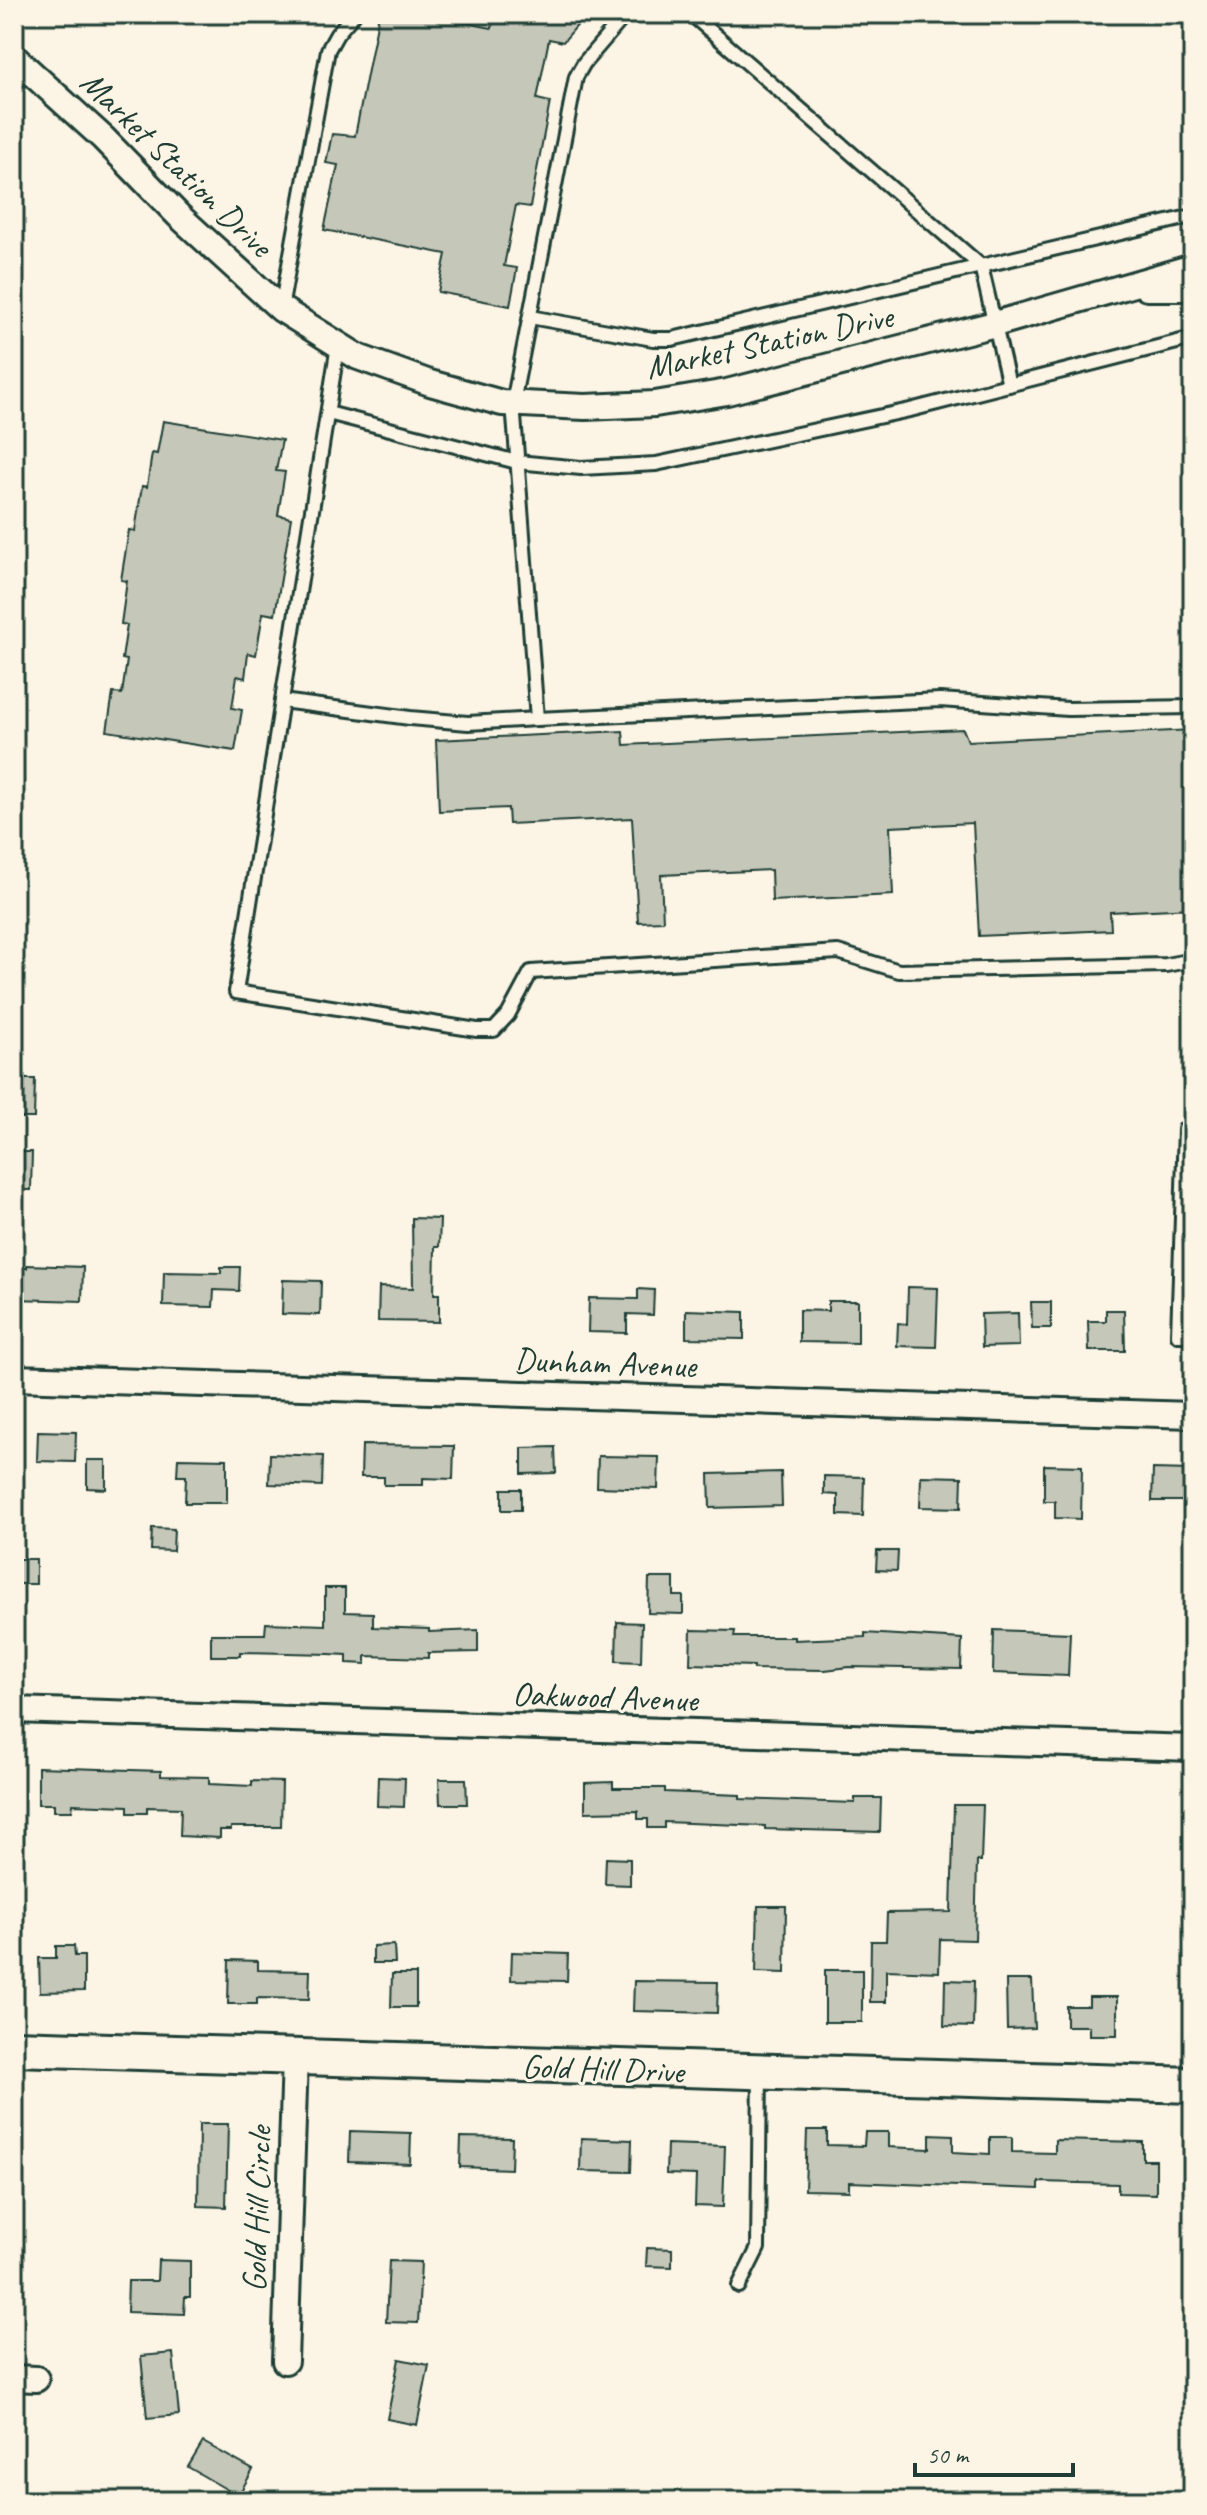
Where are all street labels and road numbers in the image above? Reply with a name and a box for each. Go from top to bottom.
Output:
street label: Market Station Drive [71,61,284,268]
street label: Market Station Drive [642,294,899,389]
street label: Dunham Avenue [513,1338,699,1387]
street label: Oakwood Avenue [512,1672,700,1721]
street label: Gold Hill Drive [521,2044,687,2093]
street label: Gold Hill Circle [232,2123,281,2293]

